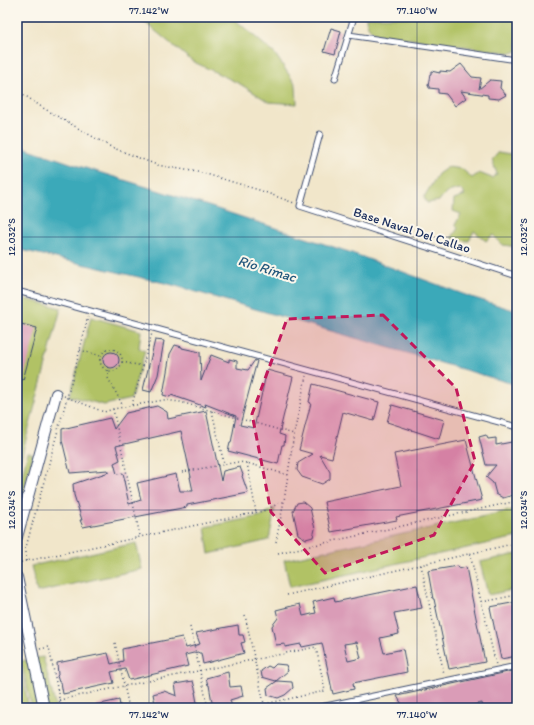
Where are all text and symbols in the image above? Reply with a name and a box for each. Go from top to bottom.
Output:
text: 77.142°W [129,4,169,17]
text: 77.140°W [397,4,438,17]
street label: Base Naval Del Callao [352,204,473,256]
text: 12.032°S [5,218,18,256]
text: 12.032°S [517,218,530,256]
water label: Río Rímac [236,252,300,286]
text: 12.034°S [5,490,18,529]
text: 12.034°S [517,490,530,529]
text: 77.142°W [129,708,169,721]
text: 77.140°W [397,708,438,721]

